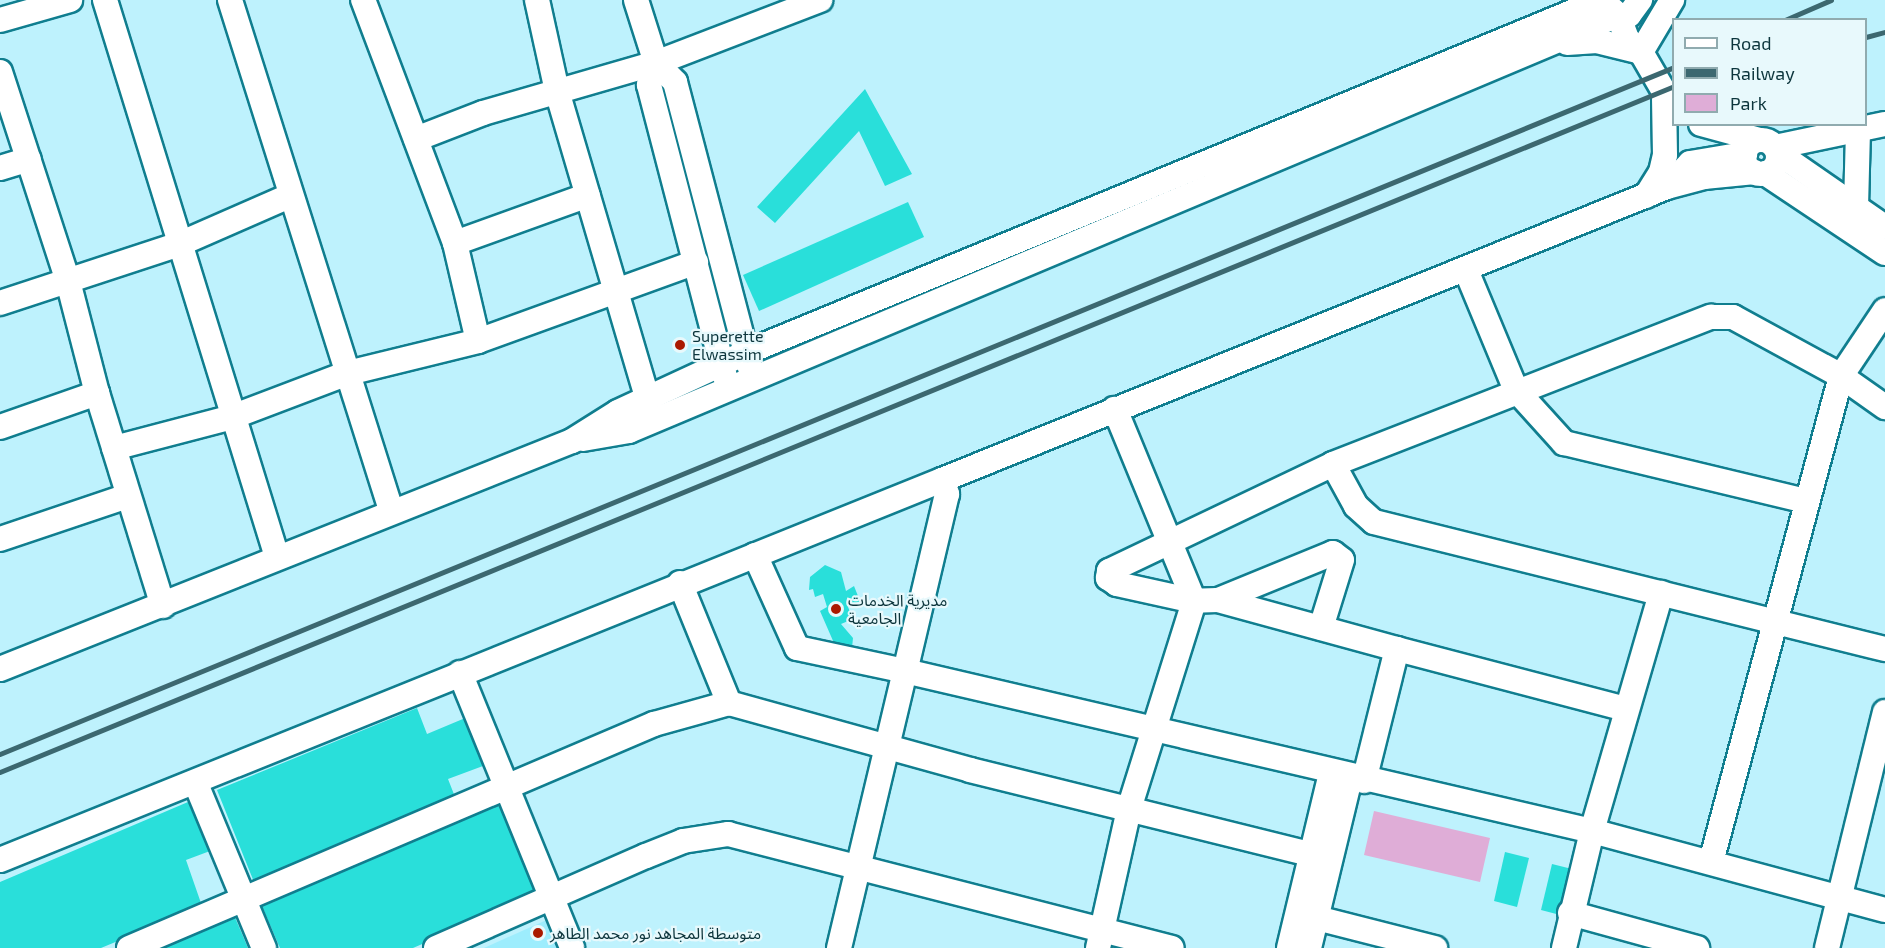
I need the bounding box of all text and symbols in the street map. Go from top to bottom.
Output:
legend [1672,18,1867,126]
text: Road [1730,32,1771,54]
text: Railway [1730,62,1795,84]
text: Park [1730,92,1767,114]
place label: Superette Elwassim [692,326,764,364]
marker: Superette Elwassim [673,338,687,352]
place label: مديرية الخدمات الجامعية [848,590,947,628]
marker: مديرية الخدمات الجامعية [829,602,843,616]
place label: متوسطة المجاهد نور محمد الطاهر [550,923,761,943]
marker: متوسطة المجاهد نور محمد الطاهر [531,926,545,940]

